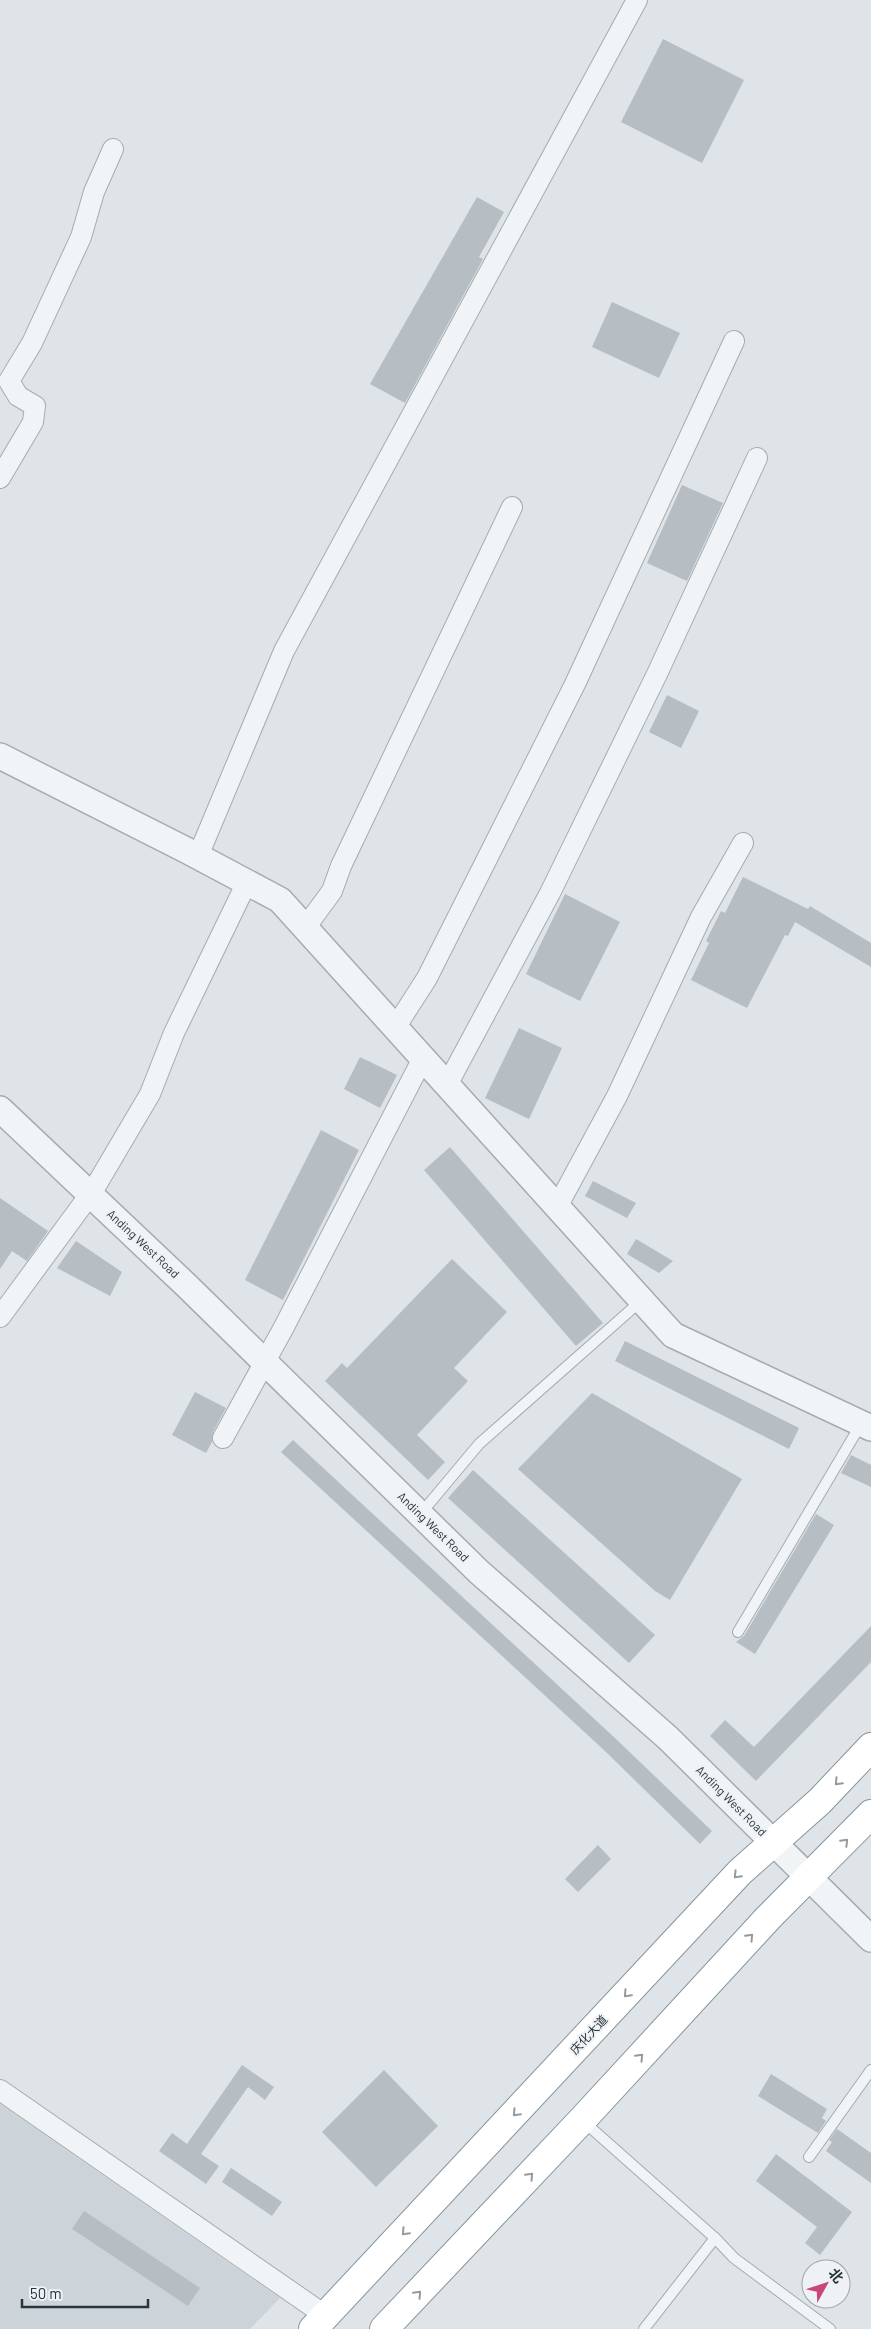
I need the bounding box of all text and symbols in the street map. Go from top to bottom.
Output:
street label: Anding West Road [105,1206,183,1280]
street label: Anding West Road [395,1489,472,1564]
street label: Anding West Road [694,1762,770,1838]
one-way arrow [835,1777,844,1786]
one-way arrow [839,1839,848,1848]
one-way arrow [734,1870,743,1879]
one-way arrow [744,1934,753,1943]
one-way arrow [623,1989,632,1998]
street label: 庆化大道 [567,2012,610,2057]
one-way arrow [634,2053,643,2062]
one-way arrow [513,2108,522,2117]
one-way arrow [524,2172,533,2181]
one-way arrow [402,2226,411,2235]
north arrow [801,2259,851,2309]
text: 北 [825,2264,847,2286]
scale bar [22,2276,149,2308]
text: 50 m [30,2284,62,2302]
one-way arrow [412,2290,421,2299]

